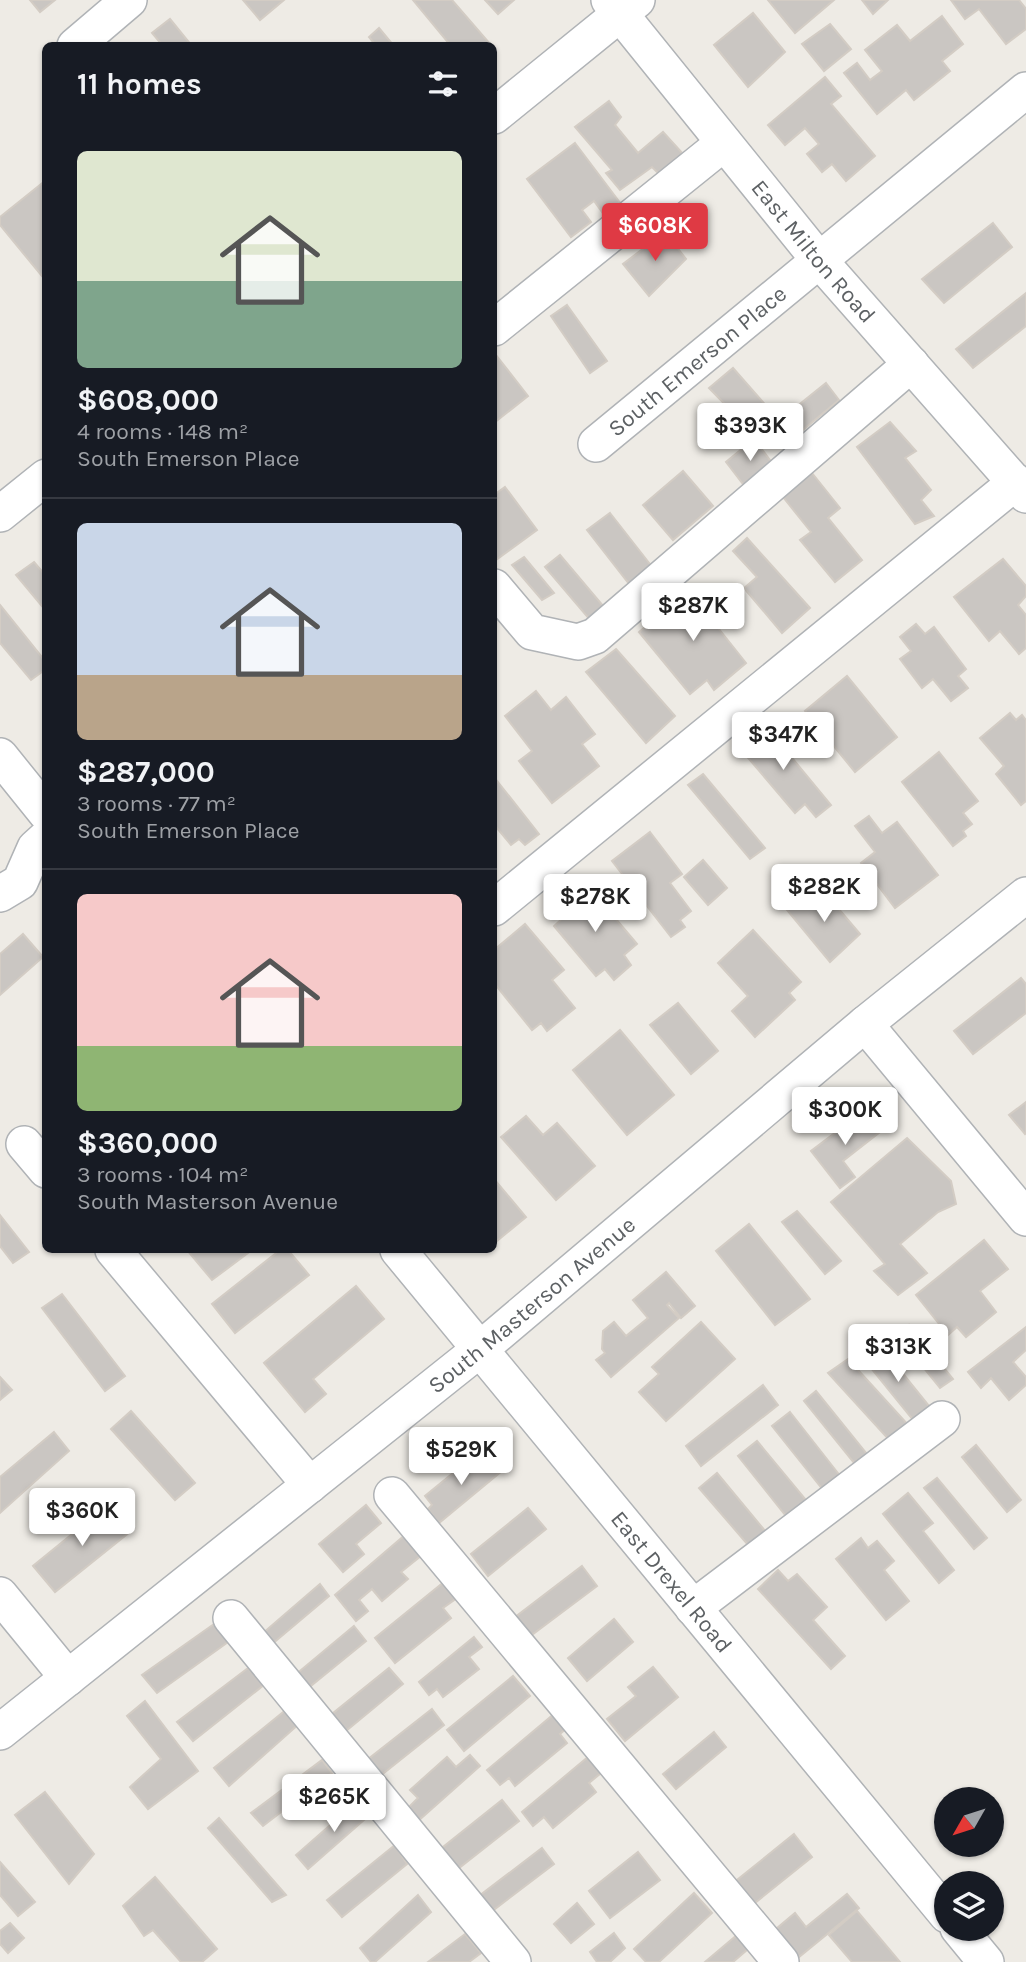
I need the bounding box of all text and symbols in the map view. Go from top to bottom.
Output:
icon: filters [424,65,462,103]
text: 11 homes [77,66,202,102]
street label: East Milton Road [746,174,881,328]
icon: home [207,197,333,323]
pin: $608K [606,204,704,263]
text: $608K [618,212,692,239]
street label: South Emerson Place [603,280,792,442]
text: $608,000 [77,382,219,418]
pin: $393K [701,404,799,463]
text: $393K [713,412,787,439]
text: 4 rooms · 148 m² [77,418,248,445]
text: South Emerson Place [77,445,299,472]
icon: home [207,569,333,695]
pin: $287K [644,584,742,643]
text: $287K [657,592,729,619]
pin: $347K [734,712,832,772]
text: $347K [748,721,818,748]
text: $287,000 [77,754,215,790]
text: 3 rooms · 77 m² [77,790,236,817]
text: South Emerson Place [77,817,299,844]
pin: $282K [775,864,873,924]
text: $282K [787,873,861,900]
pin: $278K [546,874,644,934]
text: $278K [559,883,631,910]
icon: home [207,940,333,1066]
pin: $300K [796,1088,894,1147]
text: $300K [808,1096,882,1123]
text: $360,000 [77,1125,218,1161]
text: 3 rooms · 104 m² [77,1161,248,1188]
text: South Masterson Avenue [77,1188,338,1215]
street label: South Masterson Avenue [423,1211,640,1399]
pin: $313K [849,1324,947,1384]
text: $313K [864,1333,932,1360]
pin: $529K [412,1428,510,1487]
text: $529K [425,1436,497,1463]
pin: $360K [33,1488,131,1548]
text: $360K [45,1497,119,1524]
street label: East Drexel Road [605,1505,738,1658]
pin: $265K [285,1774,383,1834]
text: $265K [298,1783,370,1810]
north arrow [934,1787,1004,1857]
map controls [934,1787,1004,1941]
button: layers [934,1871,1004,1941]

